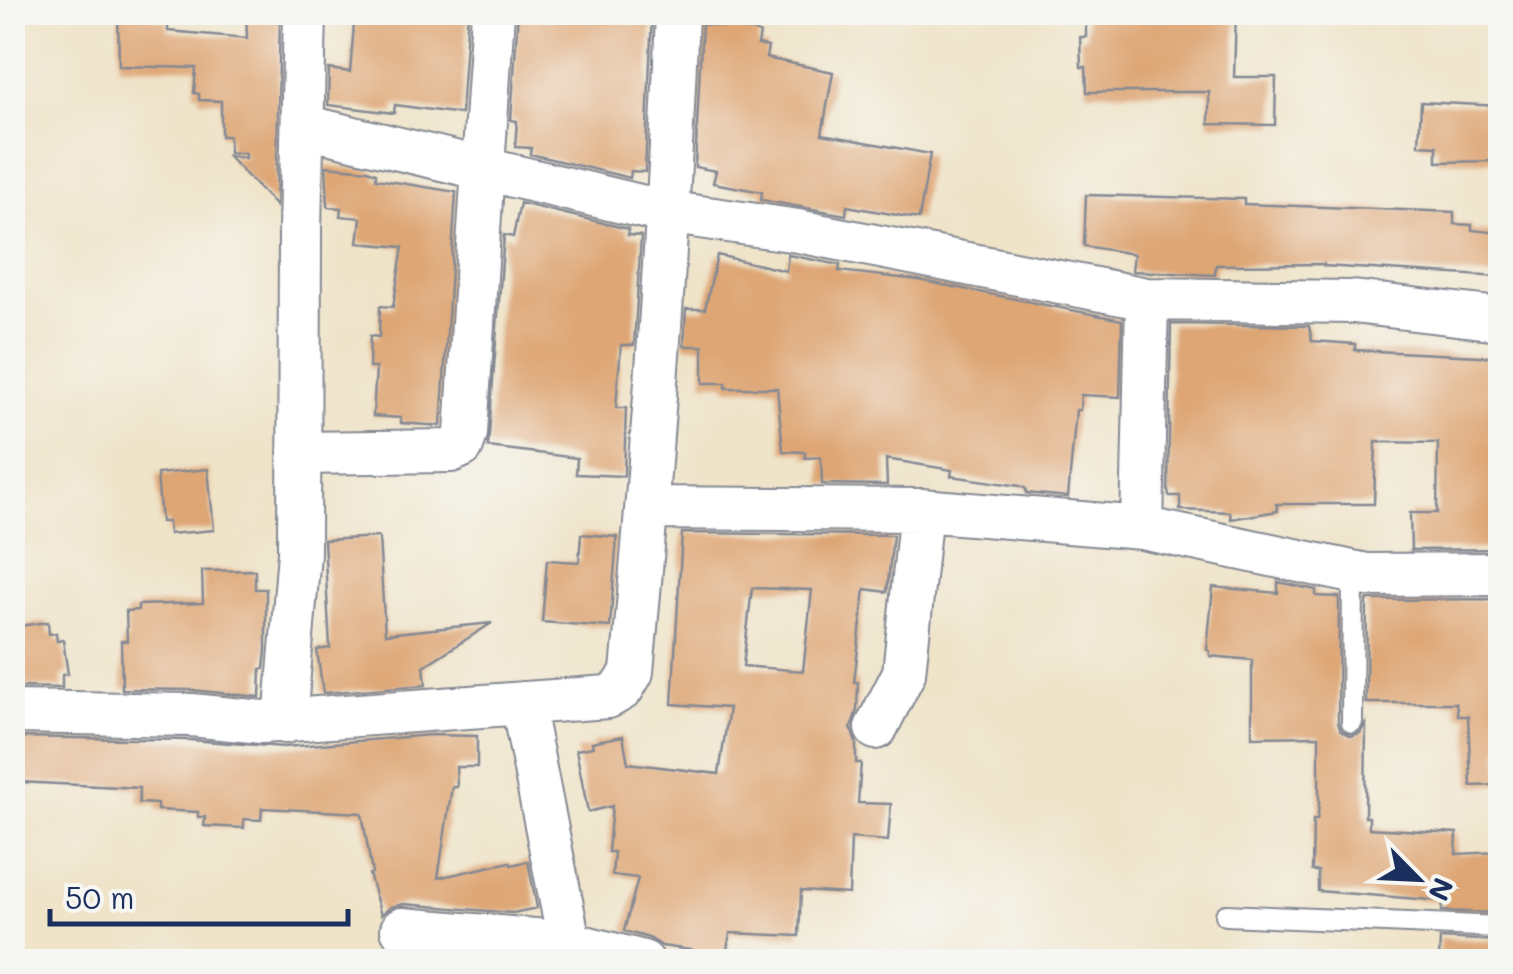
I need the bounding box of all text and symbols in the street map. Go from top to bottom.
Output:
north arrow [1368,829,1468,929]
scale bar [50,864,348,926]
text: N [1421,873,1463,907]
text: 50 m [65,877,135,917]

